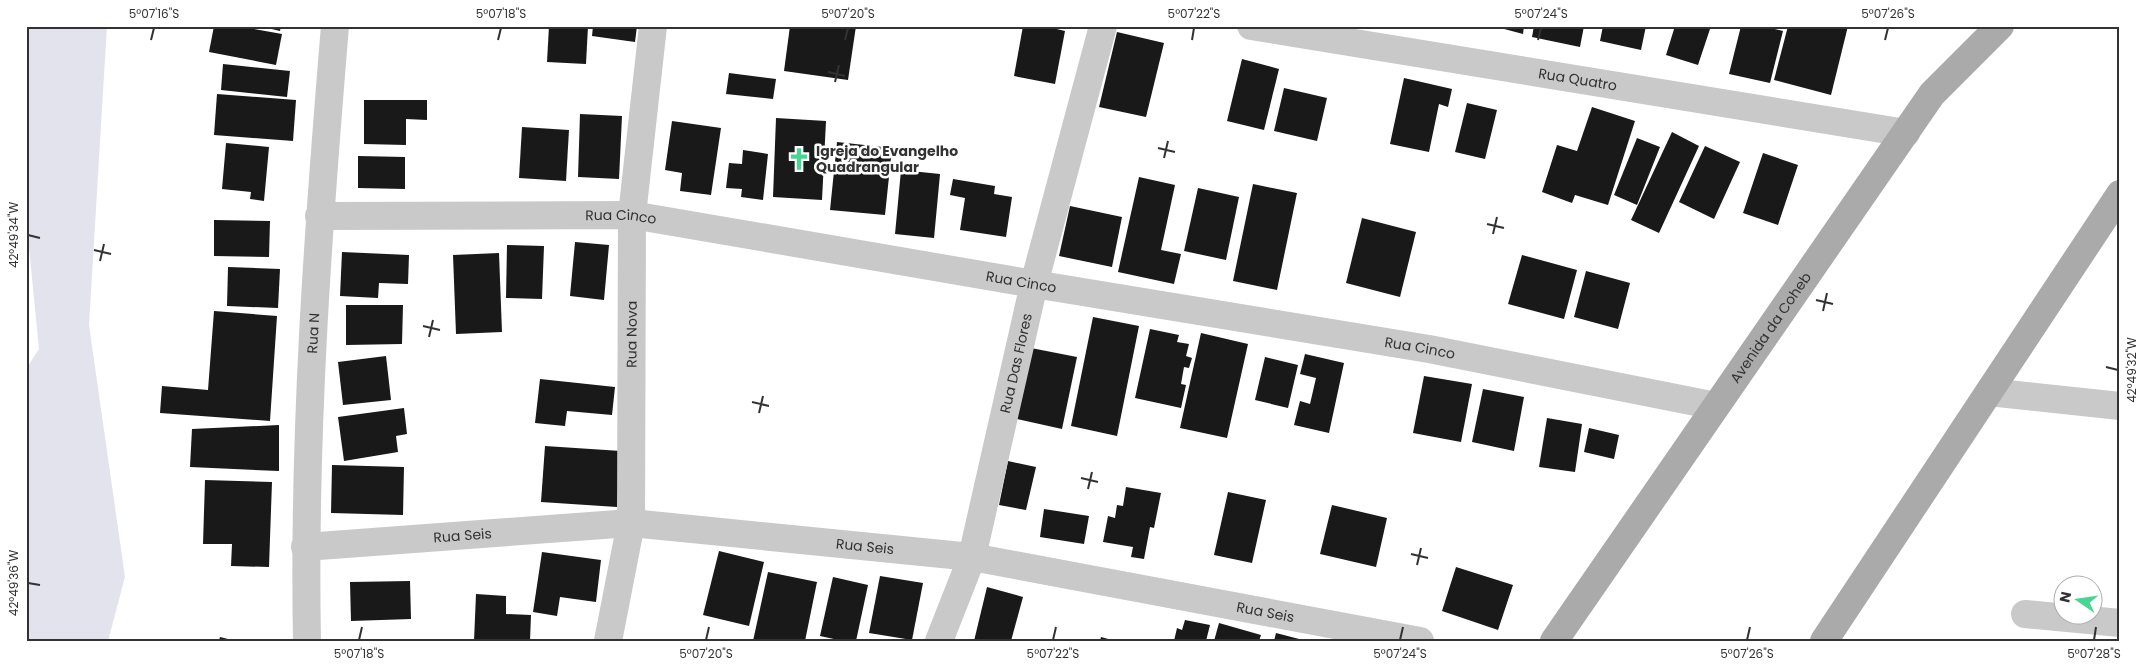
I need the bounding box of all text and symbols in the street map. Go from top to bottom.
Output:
text: 5°07'16"S [129,5,179,22]
text: 5°07'18"S [476,5,526,22]
text: 5°07'20"S [821,5,875,22]
text: 5°07'22"S [1168,5,1220,22]
text: 5°07'24"S [1514,5,1568,22]
text: 5°07'26"S [1861,5,1915,22]
street label: Rua Quatro [1537,63,1619,96]
place label: Igreja do Evangelho Quadrangular [816,141,958,177]
church icon: Igreja do Evangelho Quadrangular [786,146,812,172]
text: 42°49'34"W [5,202,22,268]
street label: Rua Cinco [585,205,658,229]
street label: Rua Cinco [984,266,1058,298]
street label: Avenida da Coheb [1725,268,1816,387]
street label: Rua Nova [622,301,642,368]
street label: Rua Das Flores [995,311,1037,415]
street label: Rua N [302,312,324,354]
street label: Rua Cinco [1383,332,1457,364]
text: 42°49'32"W [2123,337,2140,403]
street label: Rua Seis [433,523,492,548]
street label: Rua Seis [835,533,895,559]
text: 42°49'36"W [5,550,22,616]
north arrow [2054,574,2104,624]
text: N [2054,590,2076,604]
street label: Rua Seis [1235,597,1296,627]
text: 5°07'18"S [334,645,384,662]
text: 5°07'20"S [679,645,733,662]
text: 5°07'22"S [1027,645,1079,662]
text: 5°07'24"S [1373,645,1427,662]
text: 5°07'26"S [1720,645,1774,662]
text: 5°07'28"S [2067,645,2121,662]

